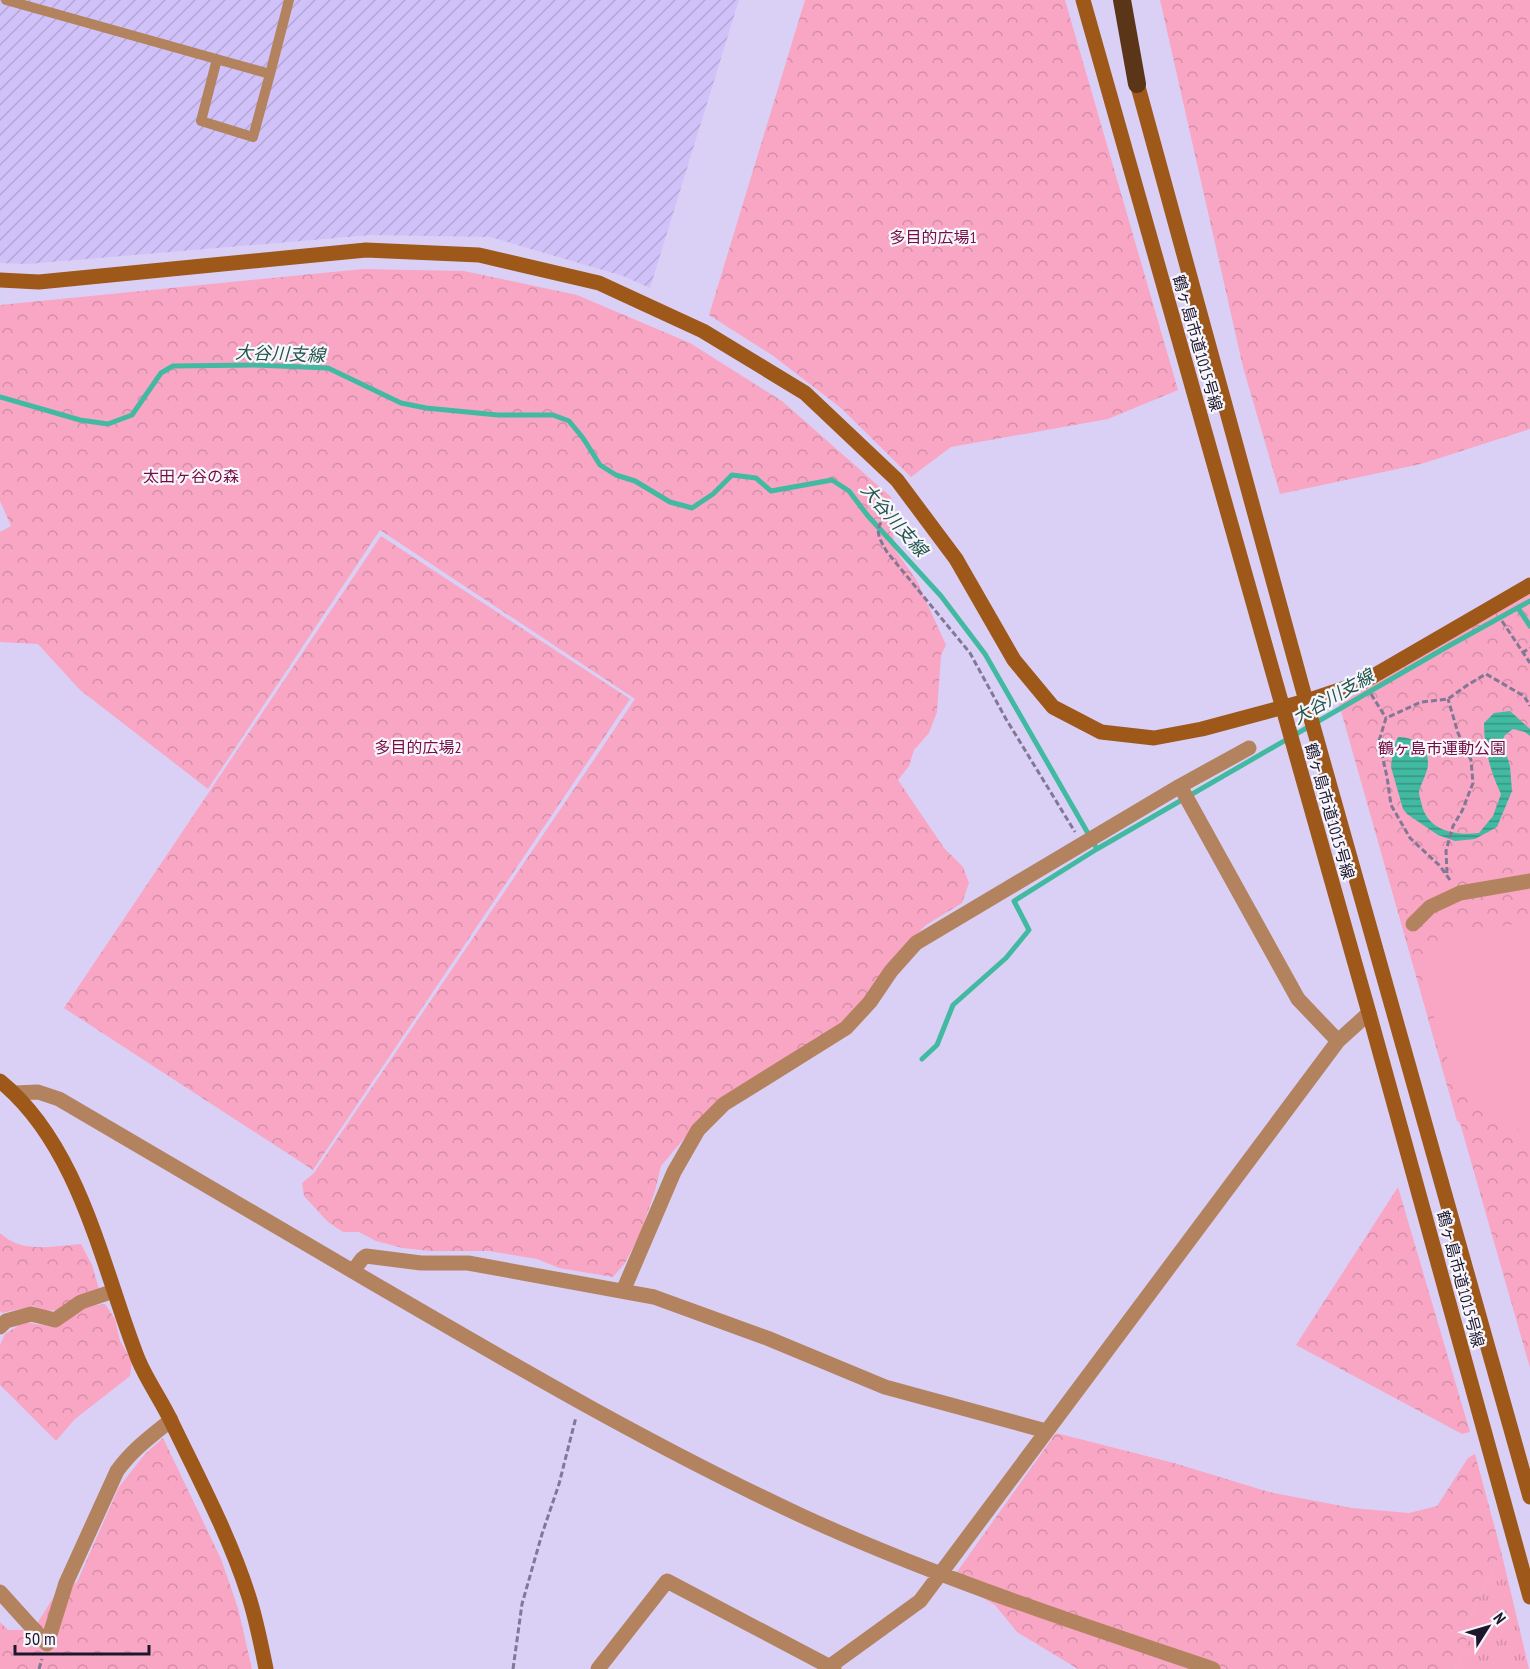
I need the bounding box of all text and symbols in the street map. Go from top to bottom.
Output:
park label: 多目的広場1 [889,227,977,247]
street label: 鶴ヶ島市道1015号線 [1169,273,1227,413]
water label: 大谷川支線 [235,340,327,367]
park label: 太田ヶ谷の森 [143,466,239,486]
water label: 大谷川支線 [856,478,934,563]
water label: 大谷川支線 [1288,663,1379,729]
park label: 多目的広場2 [374,737,462,757]
park label: 鶴ヶ島市運動公園 [1378,738,1506,758]
street label: 鶴ヶ島市道1015号線 [1301,741,1359,881]
street label: 鶴ヶ島市道1015号線 [1433,1208,1489,1350]
north arrow [1458,1597,1518,1657]
text: N [1489,1609,1511,1627]
scale bar [15,1618,148,1656]
text: 50 m [24,1627,56,1650]

